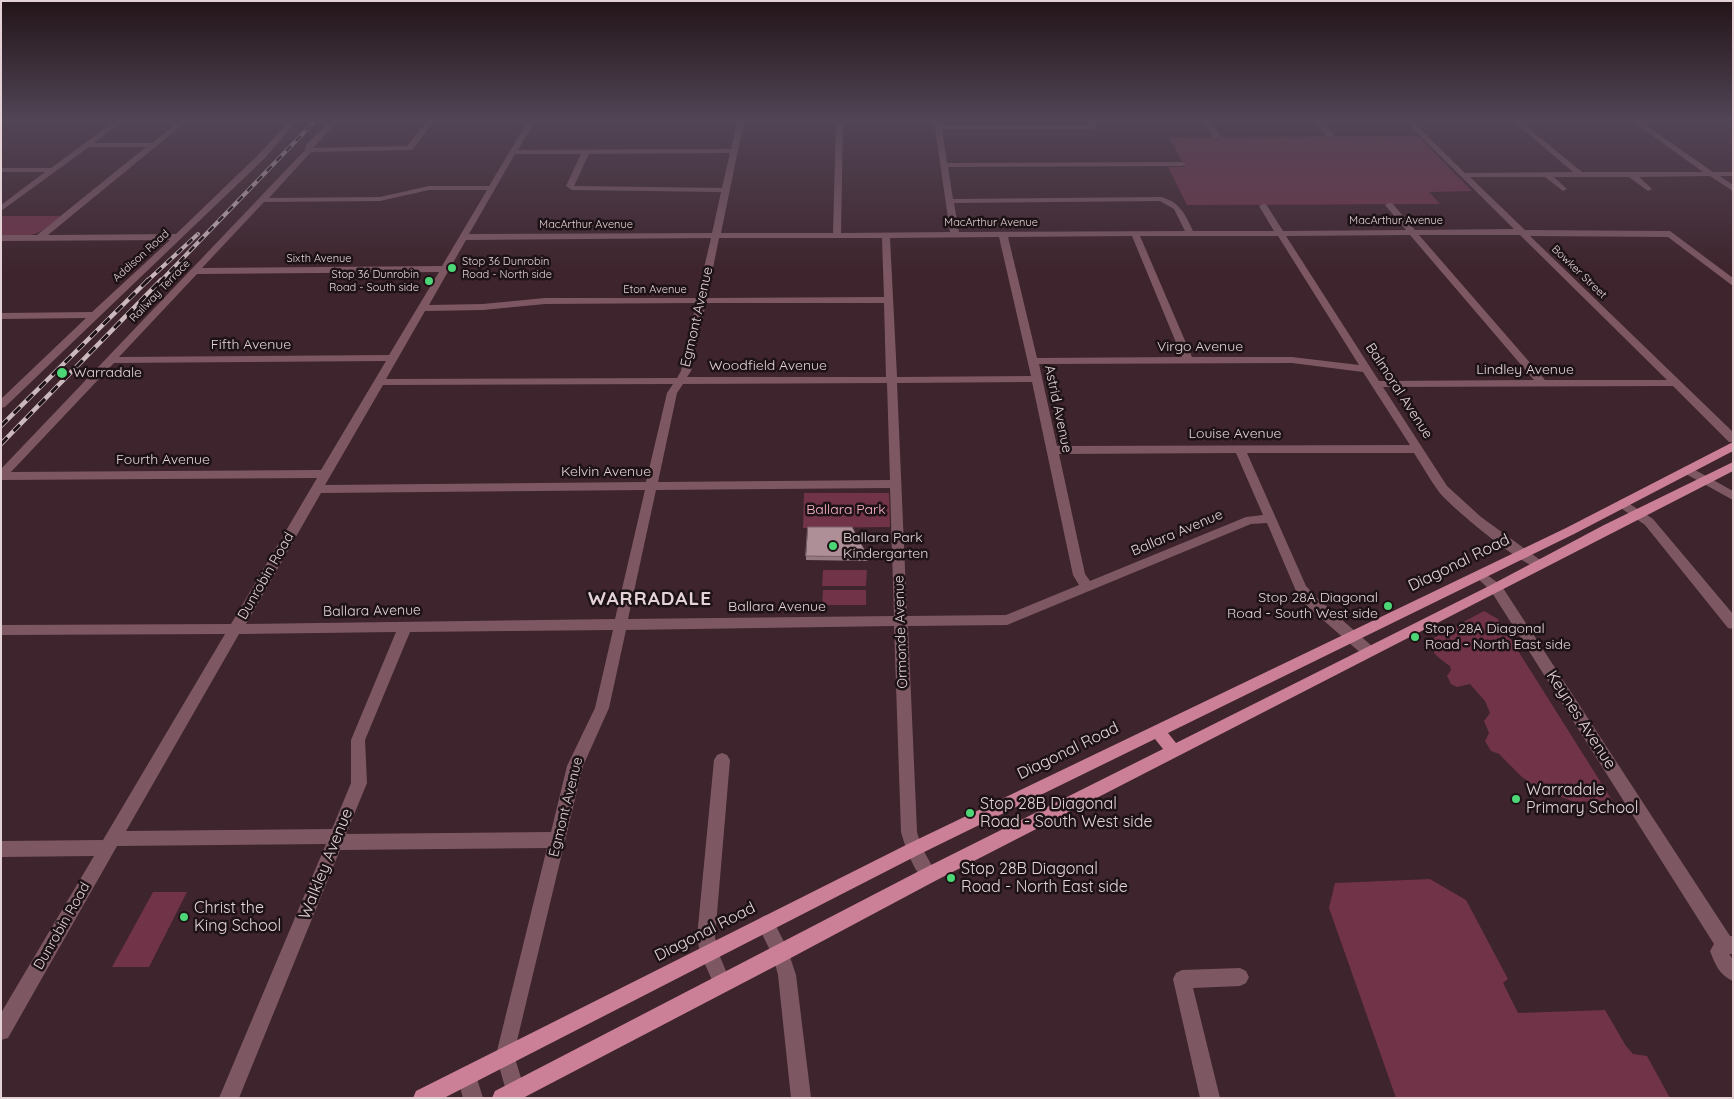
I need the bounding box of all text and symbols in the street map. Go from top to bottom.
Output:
street label: MacArthur Avenue [1349,214,1443,228]
street label: MacArthur Avenue [944,216,1038,230]
street label: MacArthur Avenue [539,218,633,232]
street label: Addison Road [110,227,172,285]
street label: Bowker Street [1549,243,1609,301]
street label: Sixth Avenue [286,252,352,266]
place label: Stop 36 Dunrobin Road - North side [462,255,552,281]
street label: Railway Terrace [127,257,193,325]
marker: Stop 36 Dunrobin Road - North side [446,262,458,274]
street label: Egmont Avenue [677,265,717,369]
place label: Stop 36 Dunrobin Road - South side [329,268,419,294]
marker: Stop 36 Dunrobin Road - South side [423,275,435,287]
street label: Eton Avenue [623,283,687,297]
street label: Fifth Avenue [211,337,291,353]
street label: Virgo Avenue [1157,339,1243,355]
street label: Balmoral Avenue [1362,340,1436,442]
street label: Woodfield Avenue [709,358,827,374]
street label: Lindley Avenue [1476,362,1574,378]
street label: Astrid Avenue [1041,364,1075,454]
place label: Warradale [73,365,142,381]
marker: Warradale [55,366,69,380]
street label: Louise Avenue [1188,426,1282,442]
street label: Fourth Avenue [116,452,210,468]
street label: Kelvin Avenue [561,464,651,480]
park label: Ballara Park [806,502,886,518]
street label: Ballara Avenue [1129,506,1225,560]
street label: Dunrobin Road [234,529,298,623]
place label: Ballara Park Kindergarten [843,530,928,562]
street label: Diagonal Road [1405,530,1513,596]
marker: Ballara Park Kindergarten [827,540,839,552]
street label: Ormonde Avenue [891,575,911,689]
district label: WARRADALE [587,588,713,610]
place label: Stop 28A Diagonal Road - South West side [1227,590,1378,622]
street label: Ballara Avenue [728,599,826,615]
marker: Stop 28A Diagonal Road - South West side [1382,600,1394,612]
street label: Ballara Avenue [323,602,421,620]
place label: Stop 28A Diagonal Road - North East side [1425,621,1571,654]
marker: Stop 28A Diagonal Road - North East side [1409,631,1421,643]
street label: Keynes Avenue [1542,667,1620,773]
street label: Diagonal Road [1014,718,1122,784]
street label: Egmont Avenue [545,755,587,859]
place label: Warradale Primary School [1526,780,1638,818]
marker: Warradale Primary School [1510,793,1522,805]
place label: Stop 28B Diagonal Road - South West side [980,794,1153,832]
street label: Walkley Avenue [295,806,357,922]
marker: Stop 28B Diagonal Road - South West side [964,807,976,819]
place label: Stop 28B Diagonal Road - North East side [961,859,1128,897]
marker: Stop 28B Diagonal Road - North East side [945,872,957,884]
street label: Dunrobin Road [30,879,94,973]
place label: Christ the King School [194,898,281,936]
street label: Diagonal Road [651,898,759,966]
marker: Christ the King School [178,911,190,923]

